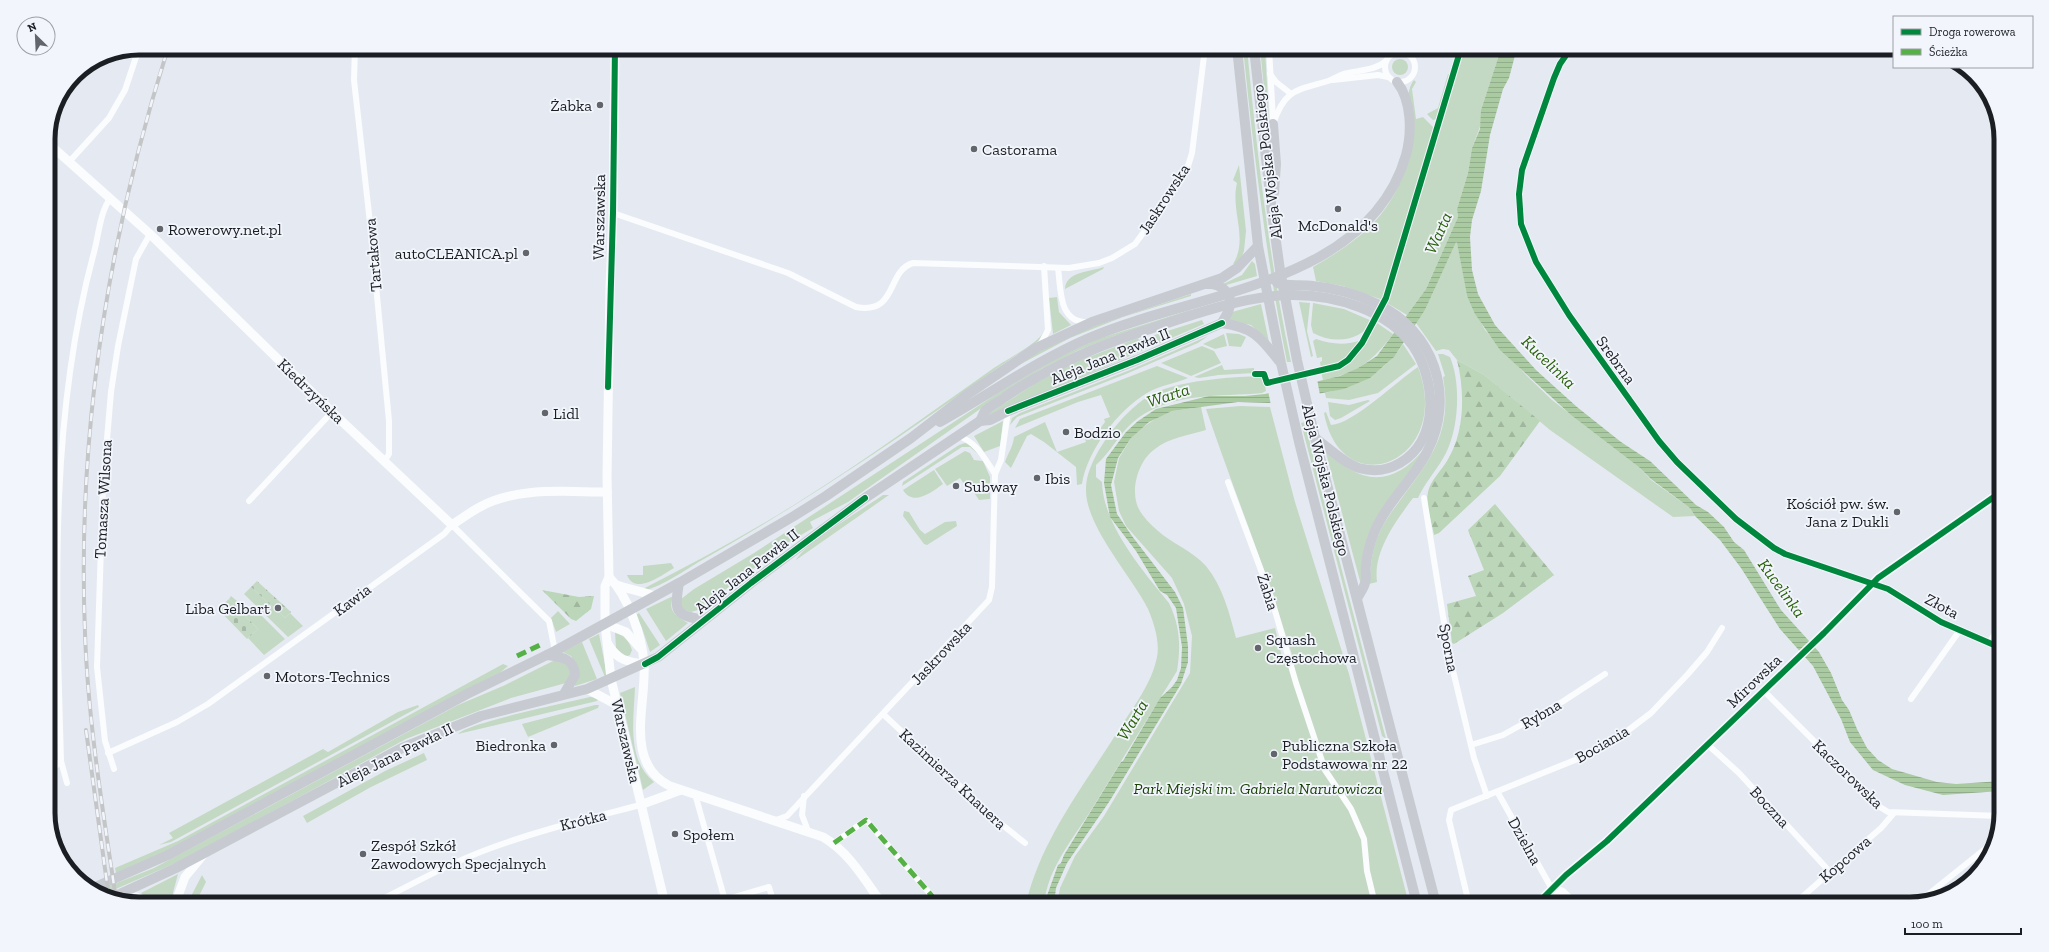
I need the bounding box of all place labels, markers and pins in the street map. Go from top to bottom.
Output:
place label: Żabka [550,96,592,115]
marker: Żabka [595,100,605,110]
place label: Castorama [982,140,1057,159]
marker: Castorama [969,144,979,154]
marker: McDonald's [1333,204,1343,214]
place label: McDonald's [1298,216,1378,235]
place label: Rowerowy.net.pl [168,220,282,239]
marker: Rowerowy.net.pl [155,224,165,234]
place label: autoCLEANICA.pl [395,244,518,263]
marker: autoCLEANICA.pl [521,248,531,258]
place label: Lidl [553,404,579,423]
marker: Lidl [540,408,550,418]
place label: Bodzio [1074,423,1121,442]
marker: Bodzio [1061,427,1071,437]
place label: Ibis [1045,469,1070,488]
marker: Ibis [1032,473,1042,483]
place label: Subway [964,477,1019,496]
marker: Subway [951,481,961,491]
place label: Kościół pw. św. Jana z Dukli [1787,494,1890,531]
marker: Kościół pw. św. Jana z Dukli [1892,507,1902,517]
place label: Liba Gelbart [185,599,270,618]
marker: Liba Gelbart [273,603,283,613]
place label: Squash Częstochowa [1266,630,1357,667]
marker: Squash Częstochowa [1253,643,1263,653]
place label: Motors-Technics [275,667,390,686]
marker: Motors-Technics [262,671,272,681]
place label: Biedronka [475,736,546,755]
place label: Publiczna Szkoła Podstawowa nr 22 [1282,736,1408,773]
marker: Biedronka [549,740,559,750]
marker: Publiczna Szkoła Podstawowa nr 22 [1269,749,1279,759]
place label: Społem [683,825,734,844]
marker: Społem [670,829,680,839]
place label: Zespół Szkół Zawodowych Specjalnych [371,836,546,873]
marker: Zespół Szkół Zawodowych Specjalnych [358,849,368,859]

